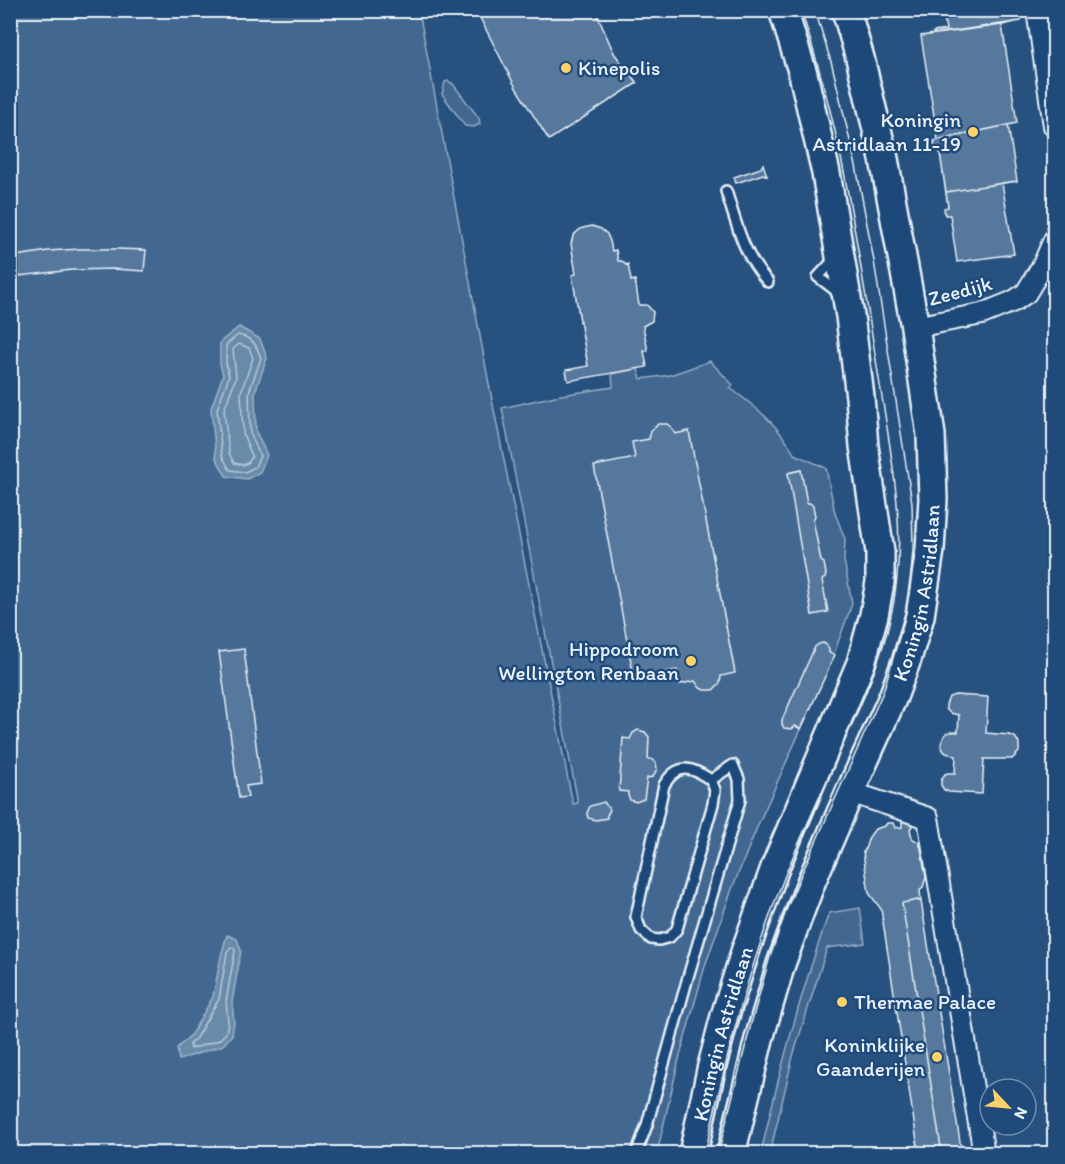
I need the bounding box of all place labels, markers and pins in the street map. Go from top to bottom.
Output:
place label: Kinepolis [578,55,660,80]
marker: Kinepolis [559,61,573,75]
place label: Koningin Astridlaan 11-19 [813,107,961,156]
marker: Koningin Astridlaan 11-19 [966,125,980,139]
place label: Hippodroom Wellington Renbaan [498,636,679,685]
marker: Hippodroom Wellington Renbaan [684,654,698,668]
place label: Thermae Palace [854,989,996,1014]
marker: Thermae Palace [835,995,849,1009]
place label: Koninklijke Gaanderijen [816,1032,925,1081]
marker: Koninklijke Gaanderijen [930,1050,944,1064]

